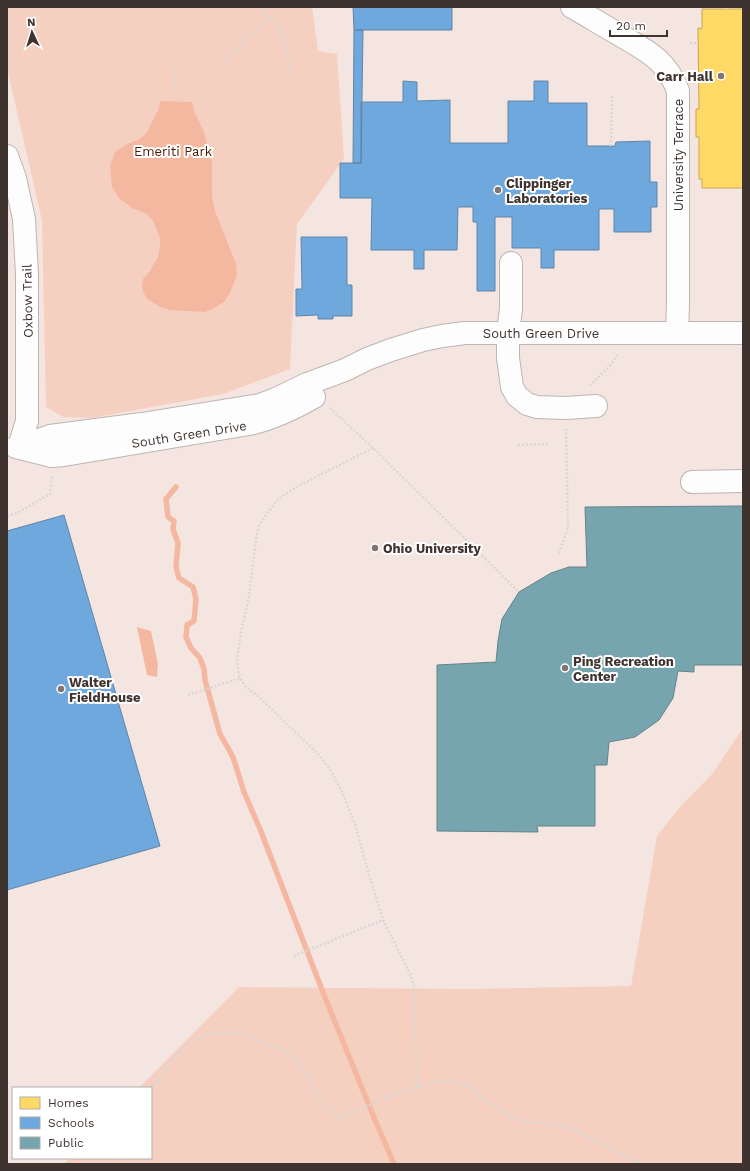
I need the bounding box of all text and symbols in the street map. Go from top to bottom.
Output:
north arrow [12,12,52,52]
scale bar [610,12,667,38]
text: N [27,16,36,29]
text: 20 m [616,19,646,33]
place label: Carr Hall [656,69,714,84]
marker: Carr Hall [716,71,726,81]
street label: University Terrace [671,99,686,211]
park label: Emeriti Park [134,144,213,159]
place label: Clippinger Laboratories [506,176,587,206]
marker: Clippinger Laboratories [493,185,503,195]
street label: Oxbow Trail [19,264,36,338]
street label: South Green Drive [483,326,599,341]
street label: South Green Drive [130,418,248,451]
place label: Ohio University [383,541,482,556]
marker: Ohio University [370,543,380,553]
place label: Ping Recreation Center [573,654,674,684]
marker: Ping Recreation Center [560,663,570,673]
place label: Walter FieldHouse [69,675,141,705]
marker: Walter FieldHouse [56,684,66,694]
legend [12,1087,152,1159]
text: Homes [48,1096,89,1110]
text: Schools [48,1116,94,1130]
text: Public [48,1136,84,1150]

